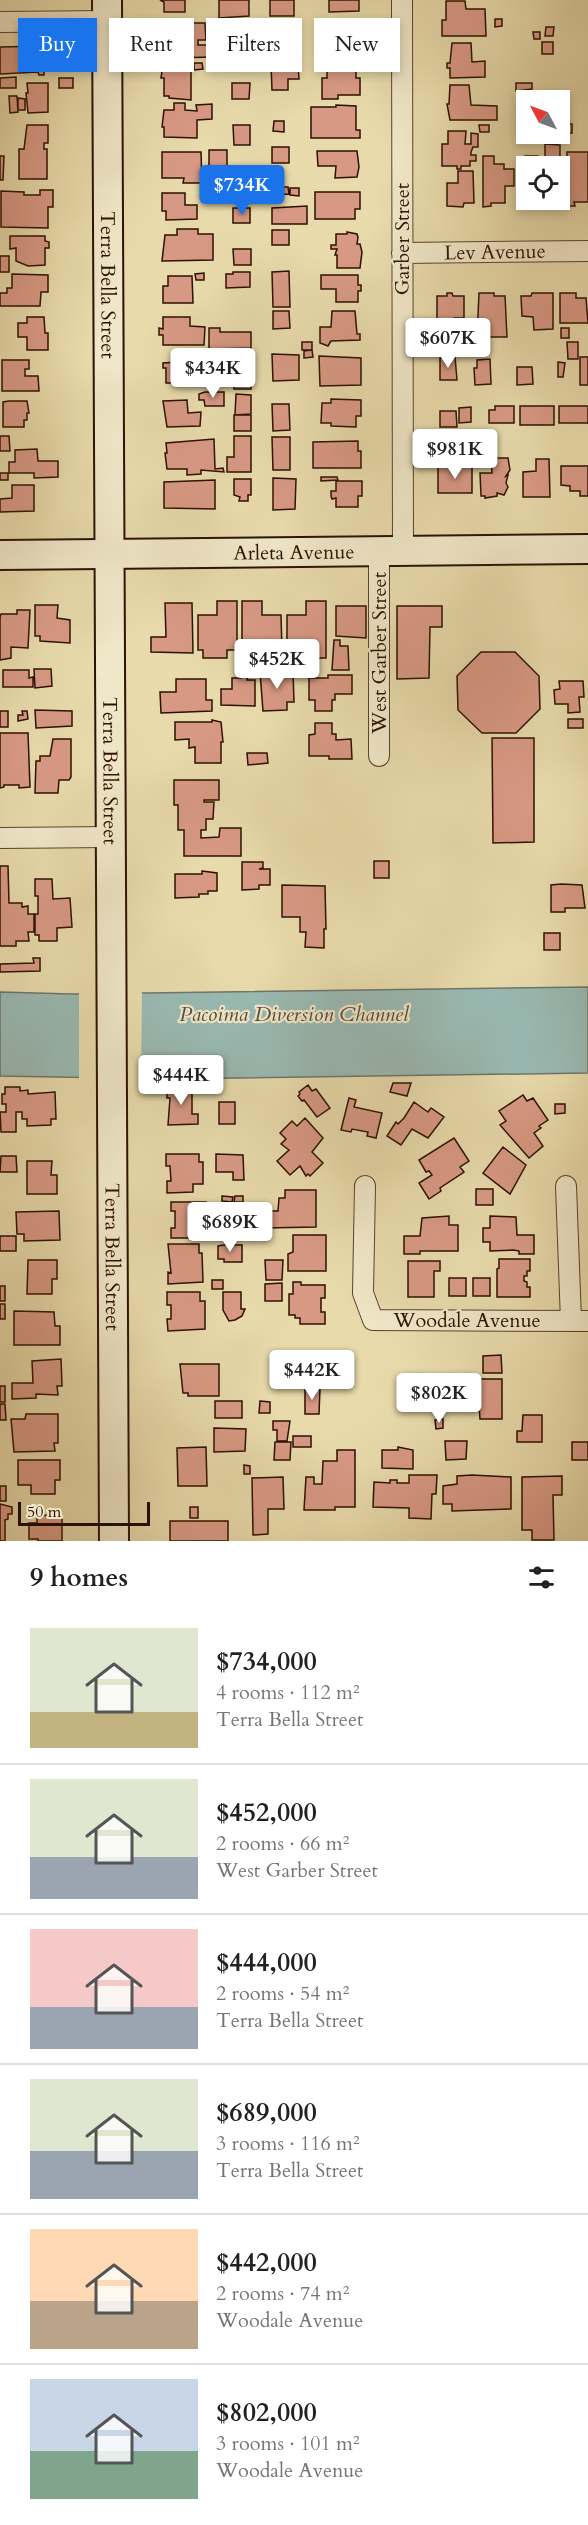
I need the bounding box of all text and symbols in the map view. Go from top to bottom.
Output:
chip: Buy [18,18,97,72]
chip: Rent [109,18,194,72]
chip: Filters [206,18,302,72]
chip: New [314,18,400,72]
north arrow [516,90,570,144]
map controls [516,90,570,210]
button: locate [516,156,570,210]
pin: $734K [200,165,284,216]
text: $734K [213,171,271,198]
street label: Garber Street [389,182,416,295]
street label: Terra Bella Street [94,211,122,359]
street label: Lev Avenue [444,238,546,266]
pin: $607K [406,318,490,369]
text: $607K [419,324,477,351]
pin: $434K [171,348,255,399]
text: $434K [184,354,242,381]
pin: $981K [413,429,497,480]
text: $981K [426,435,484,462]
street label: Arleta Avenue [233,538,355,566]
street label: West Garber Street [366,571,393,735]
pin: $452K [235,639,319,690]
text: $452K [248,645,306,672]
street label: Terra Bella Street [97,697,124,845]
water label: Pacoima Diversion Channel [179,1000,410,1029]
pin: $444K [139,1055,223,1106]
text: $444K [152,1061,210,1088]
street label: Terra Bella Street [99,1183,127,1331]
pin: $689K [188,1202,272,1253]
text: $689K [201,1208,259,1235]
street label: Woodale Avenue [392,1307,541,1334]
pin: $442K [270,1350,354,1401]
text: $442K [283,1356,341,1383]
pin: $802K [397,1373,481,1424]
text: $802K [410,1379,468,1406]
scale bar [18,1499,150,1526]
text: 50 m [27,1501,61,1523]
text: 9 homes [30,1560,128,1595]
icon: filters [525,1561,558,1594]
text: $734,000 [216,1644,317,1679]
icon: home [78,1652,150,1724]
text: 4 rooms · 112 m² [216,1679,360,1706]
text: Terra Bella Street [216,1706,363,1733]
text: $452,000 [216,1795,317,1830]
icon: home [78,1803,150,1875]
text: 2 rooms · 66 m² [216,1830,349,1857]
text: West Garber Street [216,1857,378,1884]
text: $444,000 [216,1945,317,1980]
icon: home [78,1953,150,2025]
text: 2 rooms · 54 m² [216,1980,349,2007]
text: Terra Bella Street [216,2007,363,2034]
text: $689,000 [216,2095,317,2130]
icon: home [78,2103,150,2175]
text: 3 rooms · 116 m² [216,2130,360,2157]
text: Terra Bella Street [216,2157,363,2184]
text: $442,000 [216,2245,317,2280]
icon: home [78,2253,150,2325]
text: 2 rooms · 74 m² [216,2280,349,2307]
text: Woodale Avenue [216,2307,363,2334]
text: $802,000 [216,2395,317,2430]
icon: home [78,2403,150,2475]
text: 3 rooms · 101 m² [216,2430,360,2457]
text: Woodale Avenue [216,2457,363,2484]

